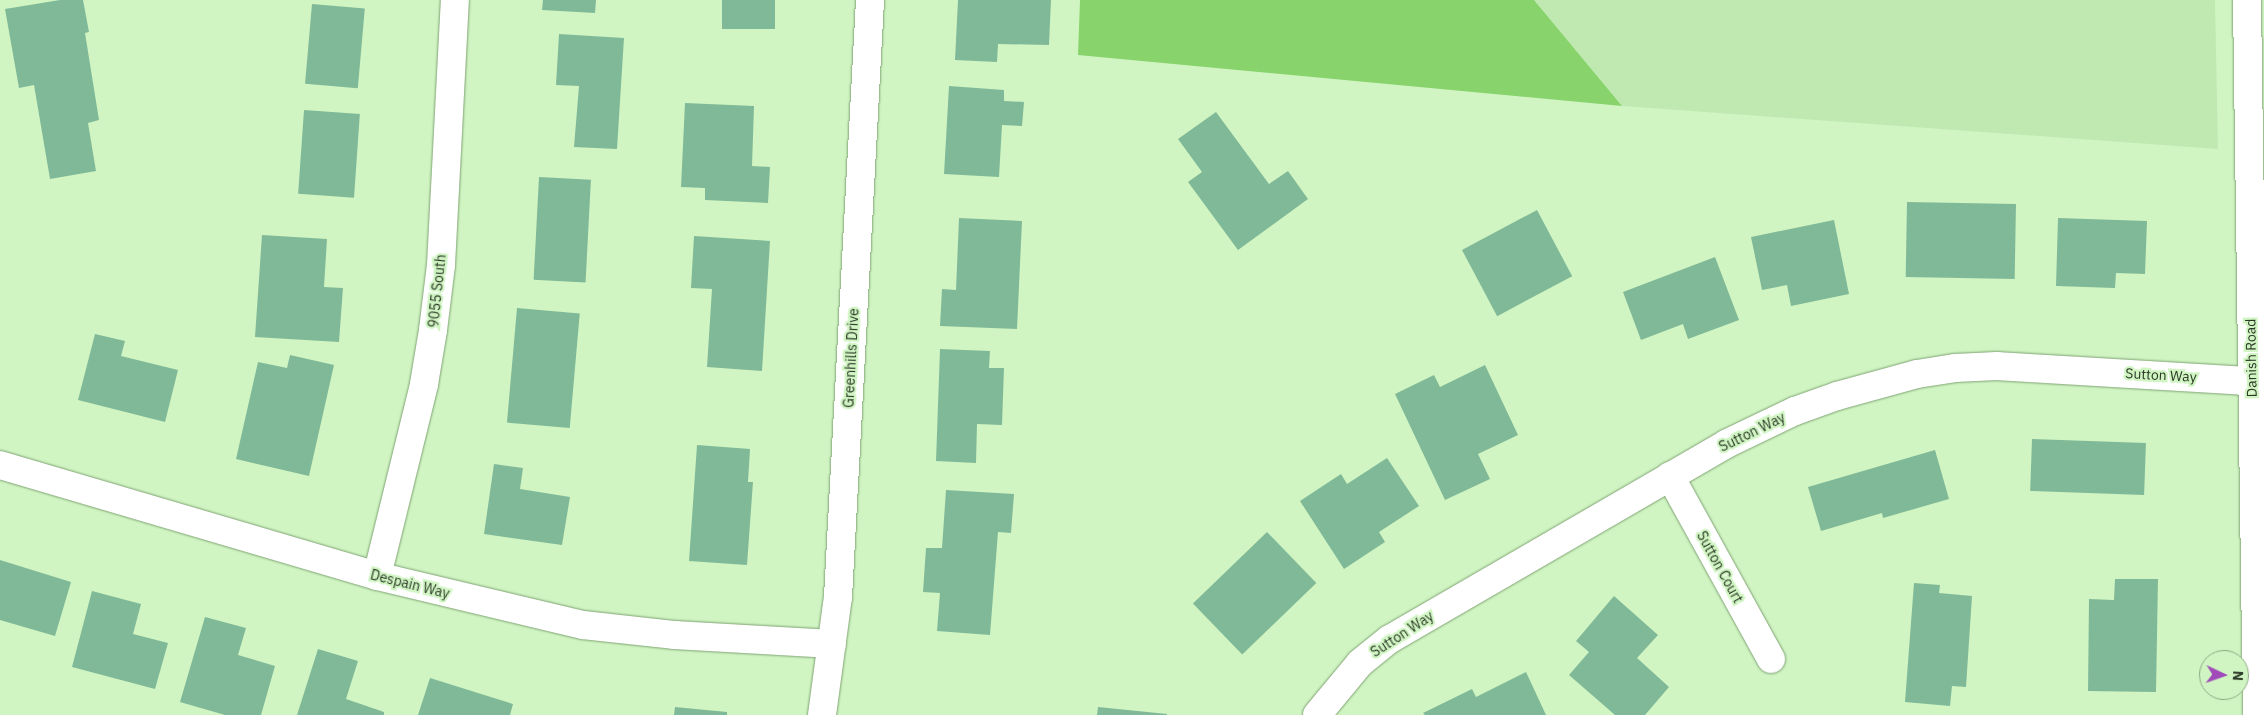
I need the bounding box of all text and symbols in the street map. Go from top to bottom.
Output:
street label: 9055 South [425,253,449,329]
street label: Greenhills Drive [840,308,862,408]
street label: Danish Road [2242,319,2260,397]
street label: Sutton Way [2125,365,2197,385]
street label: Sutton Way [1716,409,1788,455]
street label: Sutton Court [1693,528,1747,606]
street label: Despain Way [369,566,451,602]
street label: Sutton Way [1367,607,1437,661]
north arrow [2199,650,2249,700]
text: N [2229,670,2247,681]

